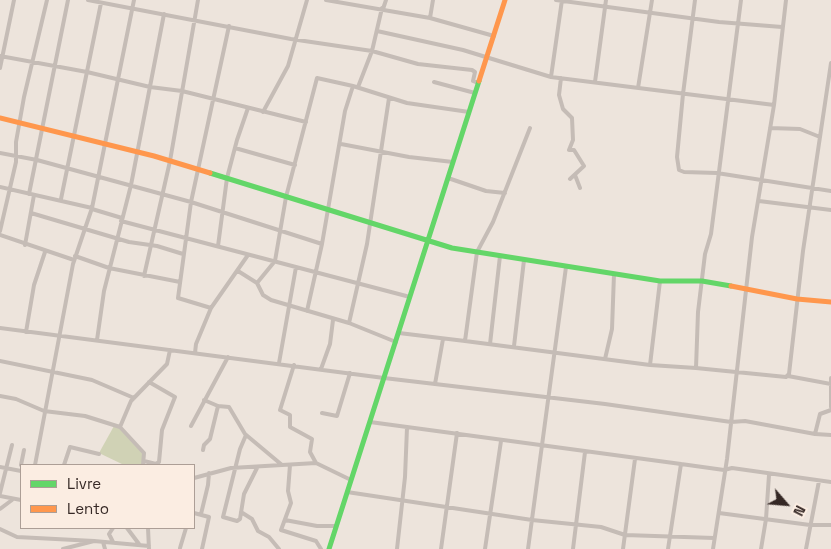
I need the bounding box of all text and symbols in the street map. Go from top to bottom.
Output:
legend [20,464,195,529]
text: Livre [67,474,101,493]
north arrow [761,479,811,529]
text: Lento [67,499,109,518]
text: N [789,503,810,519]

